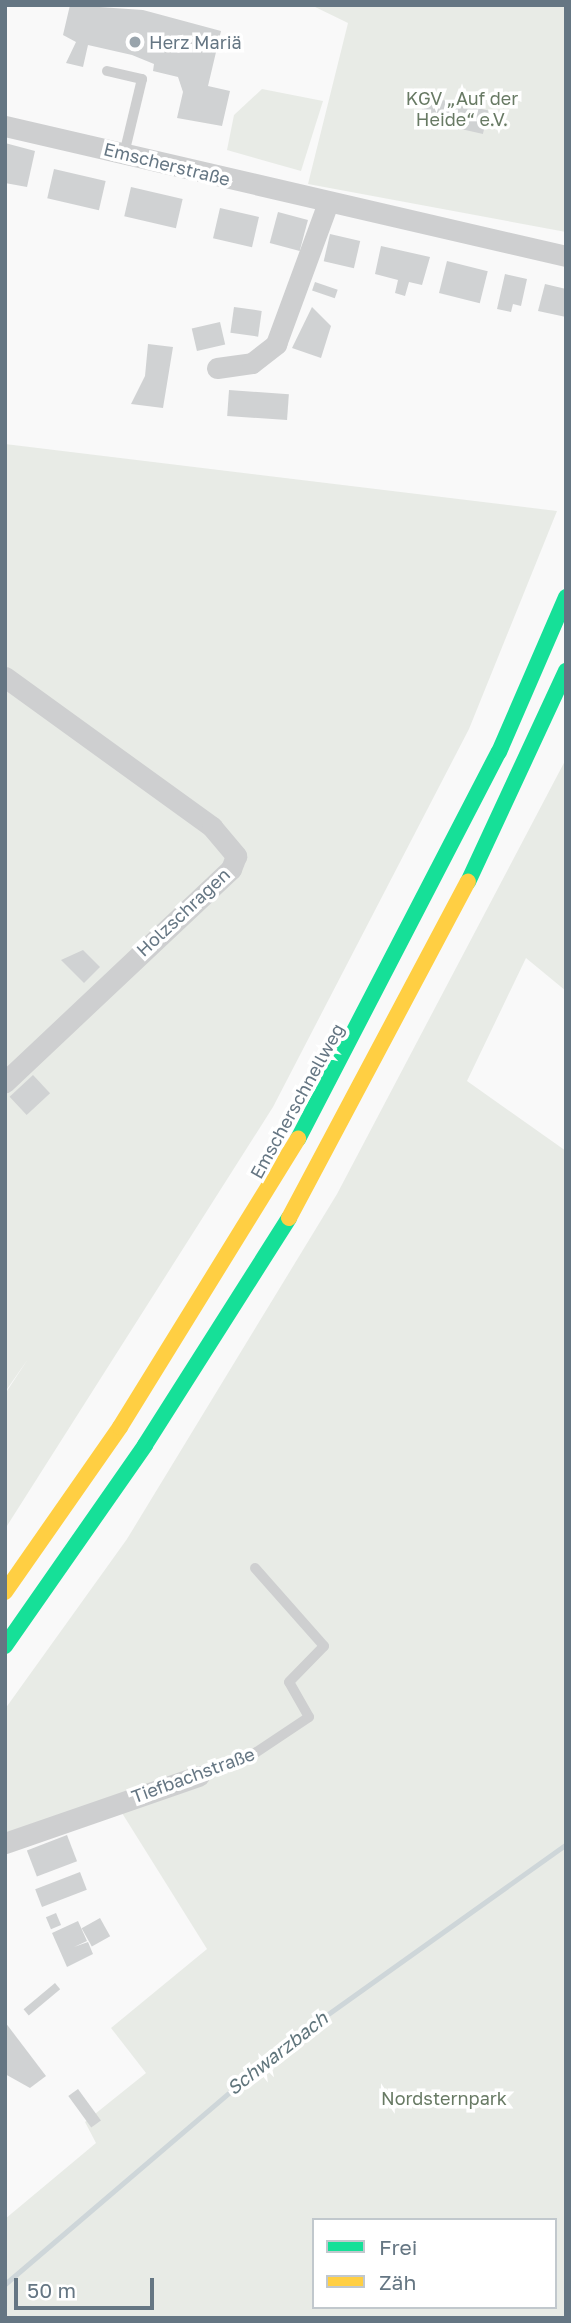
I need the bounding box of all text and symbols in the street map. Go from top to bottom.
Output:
place label: Herz Mariä [149,31,242,53]
marker: Herz Mariä [127,34,143,50]
park label: KGV „Auf der Heide“ e.V. [406,88,518,130]
street label: Emscherstraße [102,138,232,190]
street label: Holzschragen [132,863,234,961]
street label: Emscherschnellweg [245,1020,349,1182]
street label: Tiefbachstraße [128,1743,258,1807]
water label: Schwarzbach [222,2007,332,2099]
park label: Nordsternpark [381,2087,507,2109]
legend [312,2218,557,2309]
text: Frei [379,2234,417,2260]
scale bar [18,2264,158,2308]
text: Zäh [379,2269,416,2295]
text: 50 m [27,2277,76,2303]

